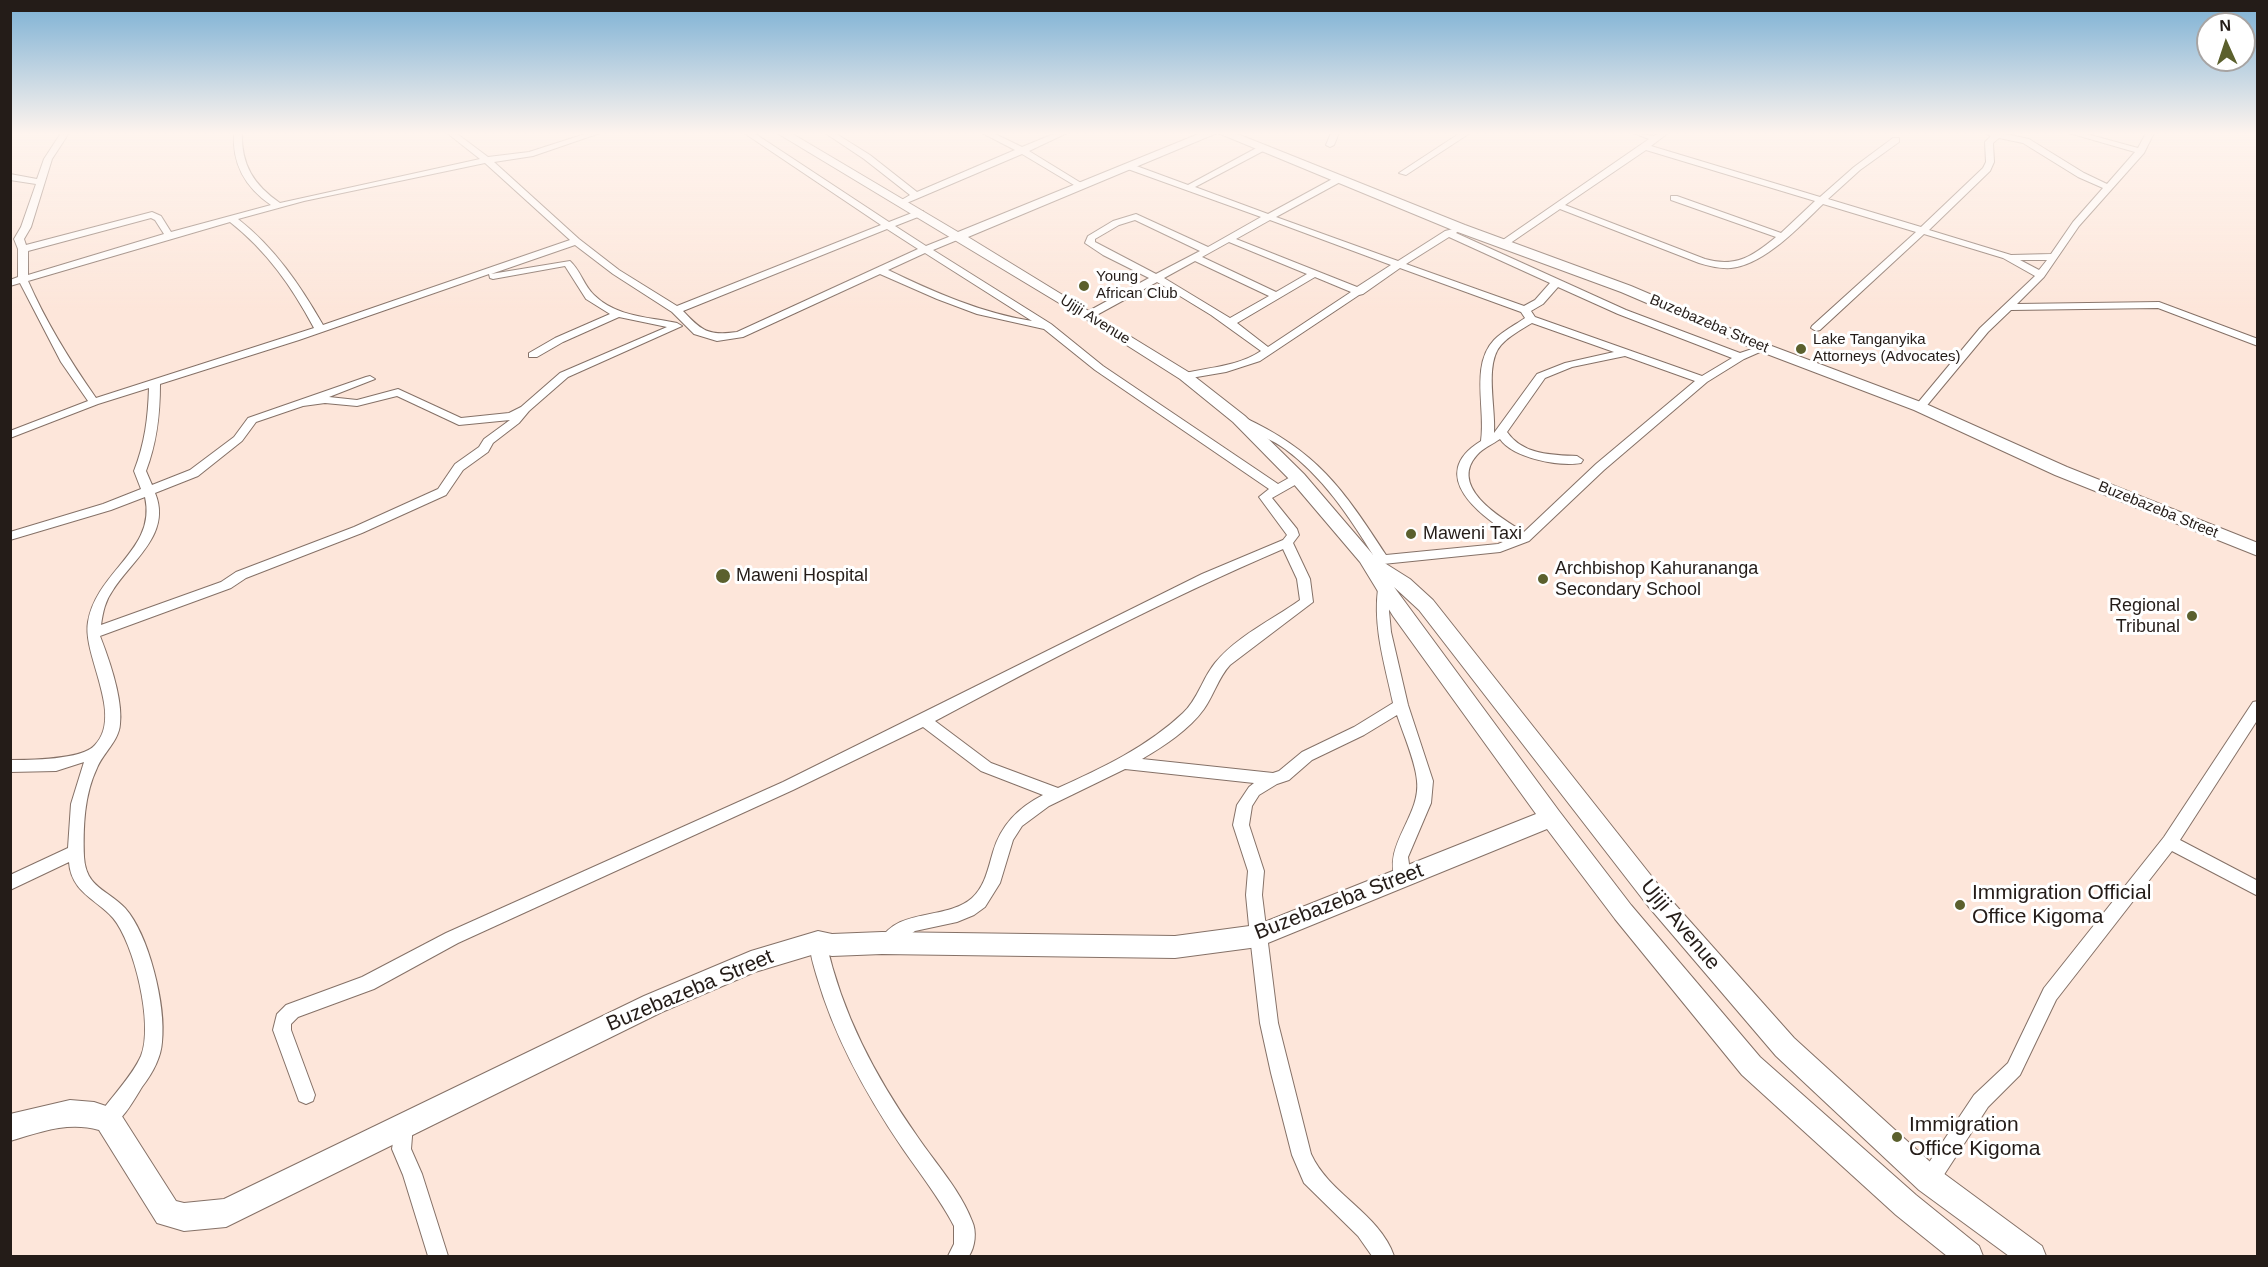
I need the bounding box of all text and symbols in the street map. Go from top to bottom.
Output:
north arrow [2196,12,2256,72]
text: N [2219,17,2231,34]
place label: Young African Club [1096,268,1178,303]
marker: Young African Club [1077,279,1091,293]
street label: Ujiji Avenue [1057,291,1133,349]
street label: Buzebazeba Street [1647,291,1771,357]
place label: Lake Tanganyika Attorneys (Advocates) [1813,331,1961,366]
marker: Lake Tanganyika Attorneys (Advocates) [1794,342,1808,356]
street label: Buzebazeba Street [2095,478,2221,542]
place label: Maweni Taxi [1423,523,1522,545]
marker: Maweni Taxi [1404,527,1418,541]
place label: Archbishop Kahurananga Secondary School [1555,558,1758,600]
place label: Maweni Hospital [736,565,868,587]
marker: Maweni Hospital [714,567,732,585]
marker: Archbishop Kahurananga Secondary School [1536,572,1550,586]
place label: Regional Tribunal [2109,595,2180,638]
marker: Regional Tribunal [2185,609,2199,623]
street label: Buzebazeba Street [1251,858,1427,946]
street label: Ujiji Avenue [1635,875,1725,975]
place label: Immigration Official Office Kigoma [1972,880,2151,930]
marker: Immigration Official Office Kigoma [1953,898,1967,912]
street label: Buzebazeba Street [603,945,777,1037]
place label: Immigration Office Kigoma [1909,1112,2041,1162]
marker: Immigration Office Kigoma [1890,1130,1904,1144]

